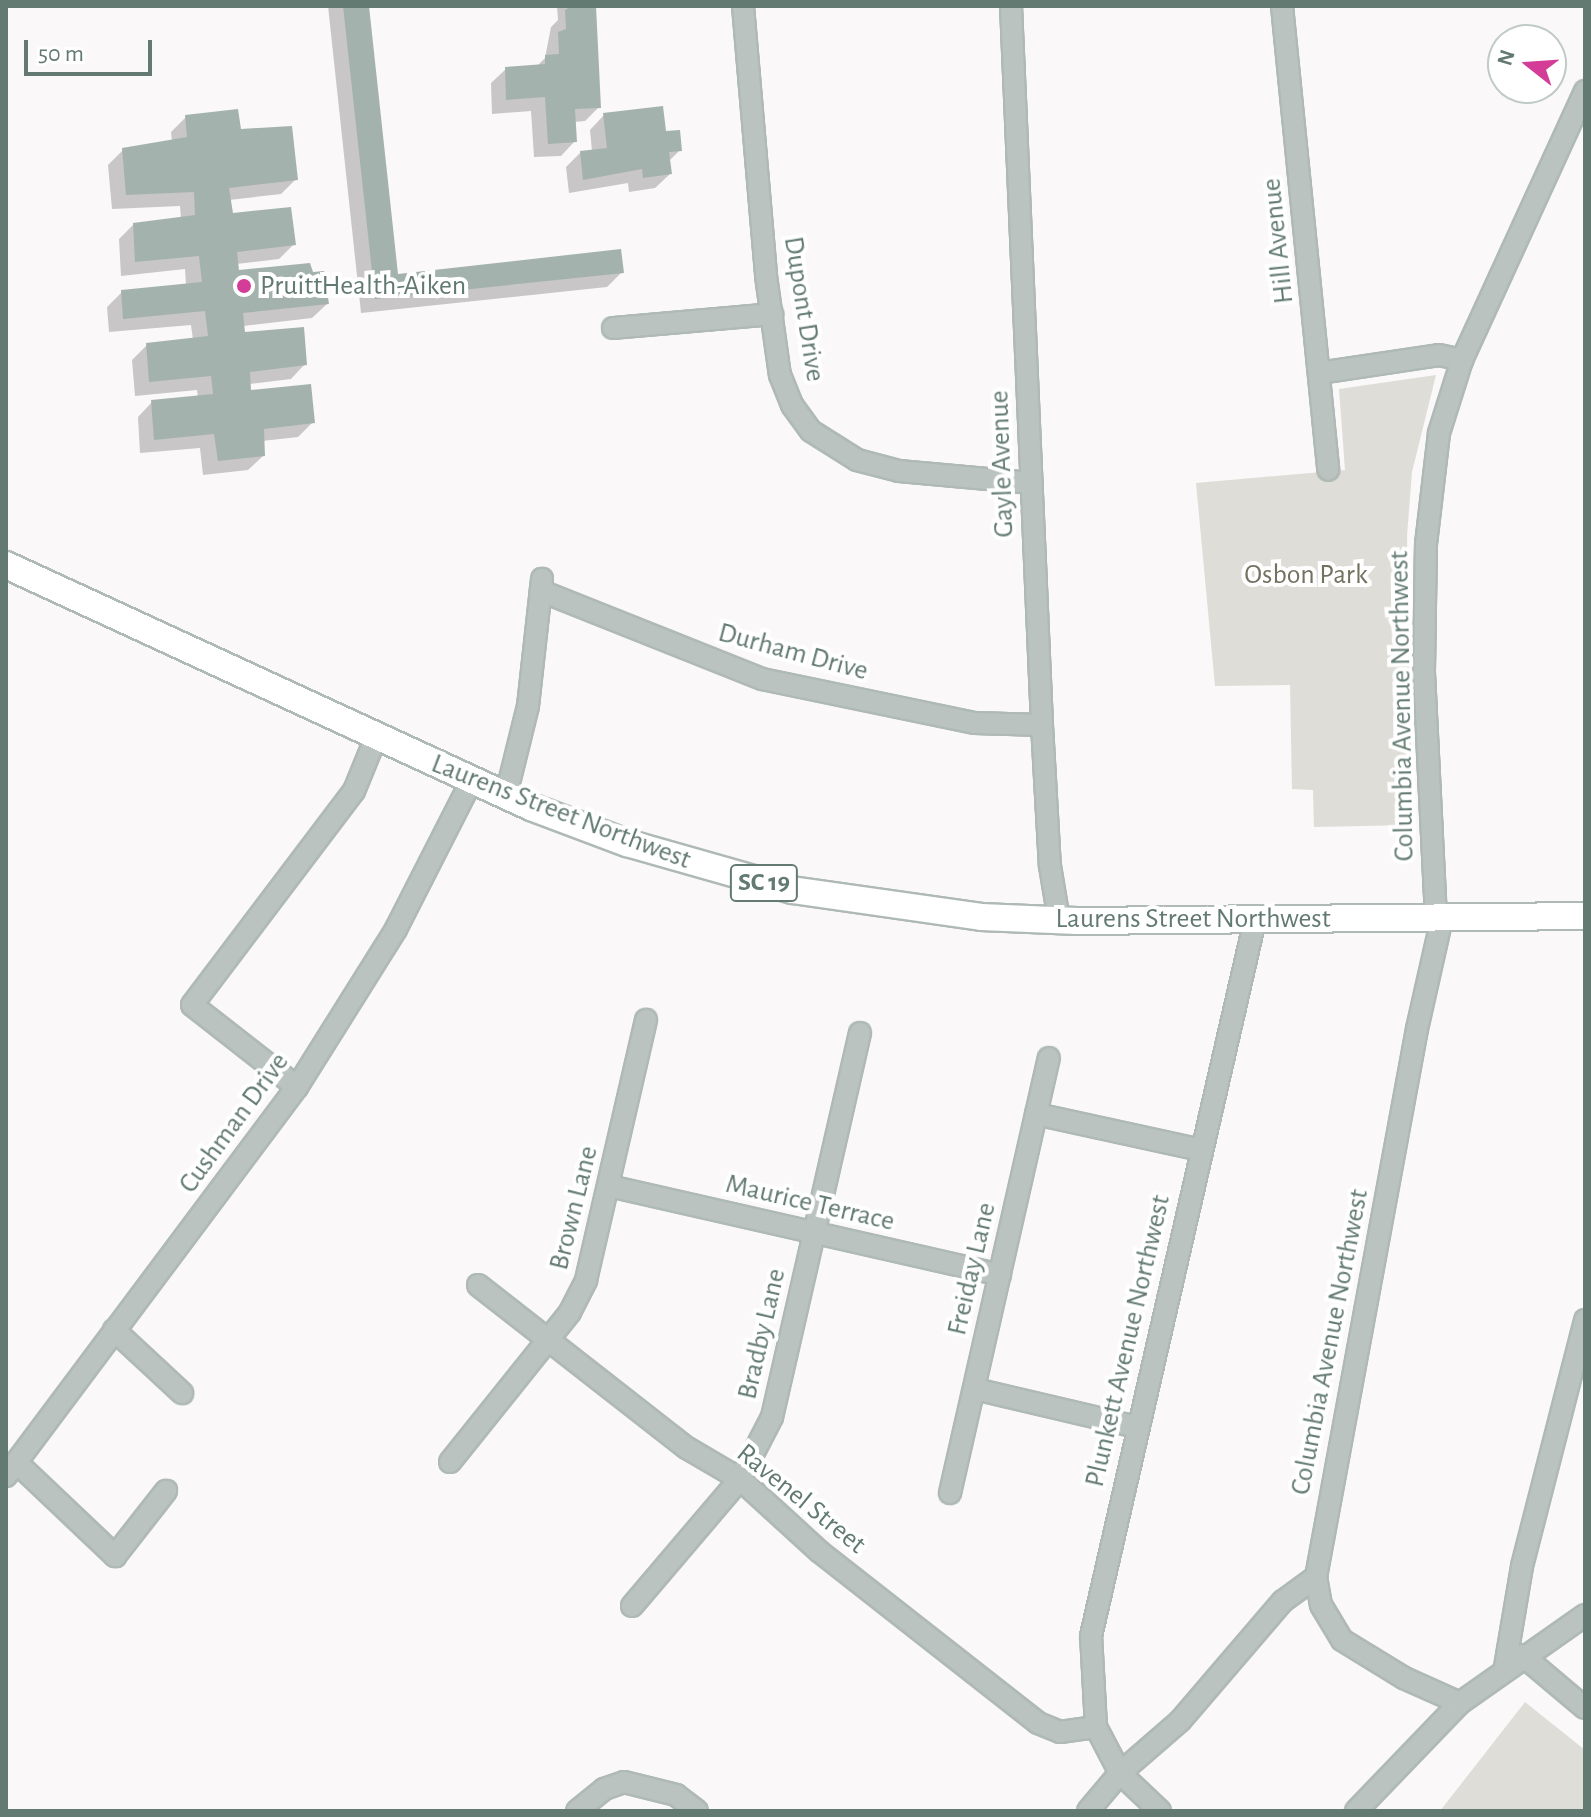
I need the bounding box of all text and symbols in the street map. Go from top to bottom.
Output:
scale bar [28,24,156,74]
north arrow [1487,24,1567,104]
text: 50 m [38,42,84,66]
text: N [1493,47,1519,68]
street label: Hill Avenue [1255,177,1301,305]
street label: Dupont Drive [776,234,832,384]
place label: PruittHealth-Aiken [260,269,466,303]
marker: PruittHealth-Aiken [235,277,253,295]
street label: Gayle Avenue [983,390,1021,538]
street label: Columbia Avenue Northwest [1382,550,1422,862]
park label: Osbon Park [1244,558,1368,592]
street label: Durham Drive [714,616,872,688]
street label: Laurens Street Northwest [427,747,695,877]
road number: SC 19 [728,861,800,905]
street label: Laurens Street Northwest [1055,902,1331,936]
street label: Cushman Drive [172,1046,296,1200]
street label: Brown Lane [542,1142,606,1274]
street label: Maurice Terrace [722,1167,898,1239]
street label: Columbia Avenue Northwest [1284,1186,1376,1498]
street label: Plunkett Avenue Northwest [1078,1192,1178,1490]
street label: Freiday Lane [940,1199,1004,1339]
street label: Bradby Lane [731,1265,793,1403]
street label: Ravenel Street [730,1437,872,1561]

